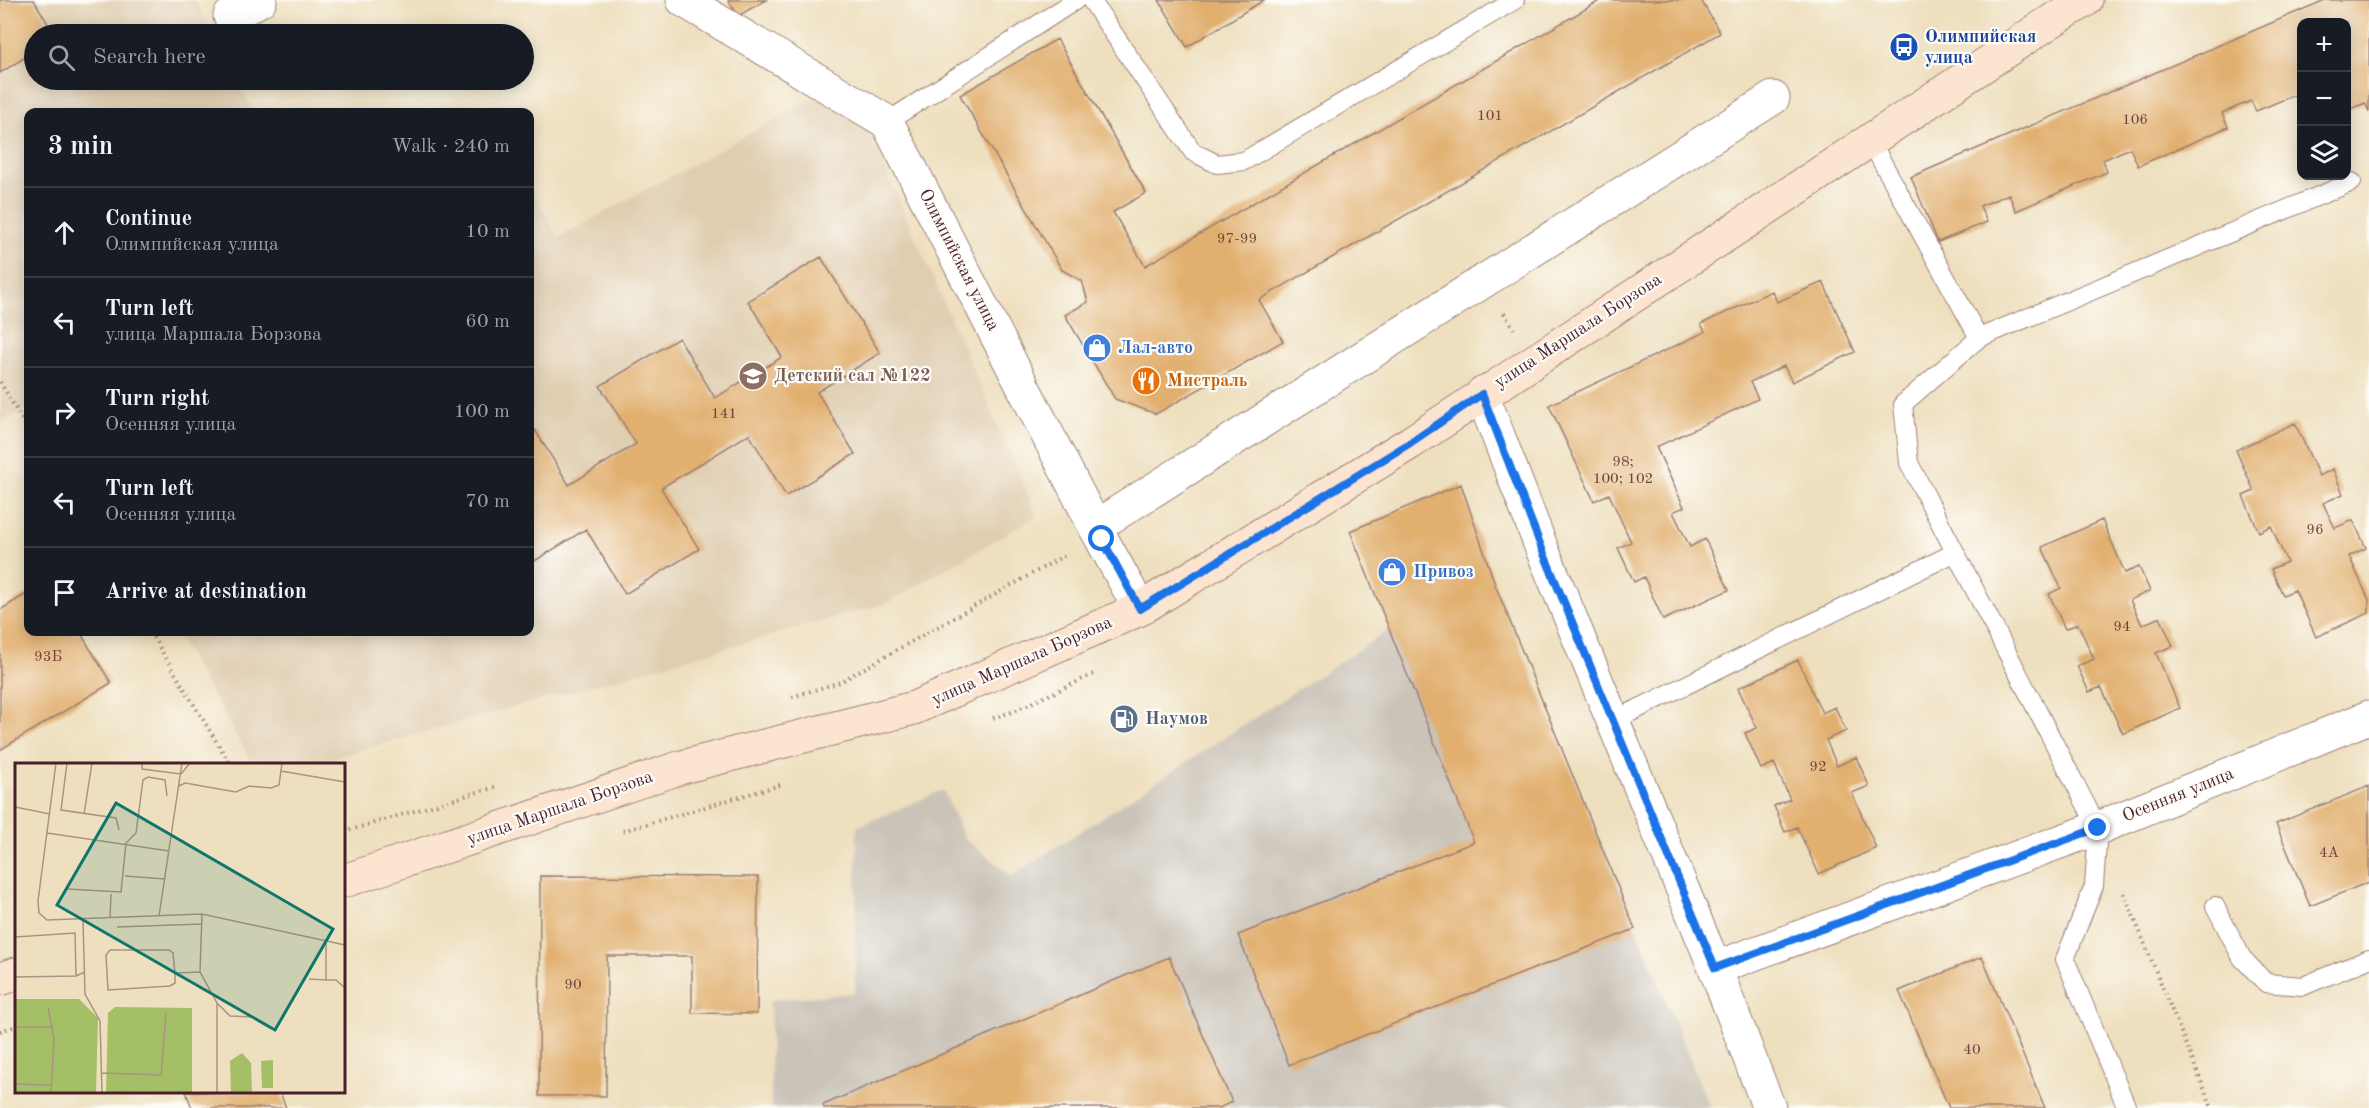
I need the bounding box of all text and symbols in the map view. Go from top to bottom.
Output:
map controls [2297,18,2351,180]
button: + [2297,18,2351,72]
search box [24,24,534,90]
place label: Олимпийская улица [1925,28,2036,67]
bus stop icon: Олимпийская улица [1888,31,1920,63]
icon: search [45,41,78,74]
text: Search here [93,46,206,68]
button: − [2297,72,2351,126]
house number: 101 [1477,109,1503,124]
house number: 106 [2122,113,2148,128]
button: layers [2297,126,2351,180]
text: 3 min [48,134,113,160]
text: Walk · 240 m [391,137,510,157]
street label: Олимпийская улица [915,186,1003,334]
text: Continue [105,208,192,230]
icon: ahead [48,216,81,249]
text: 10 m [465,222,510,242]
house number: 97-99 [1217,232,1257,247]
text: Олимпийская улица [105,235,279,255]
street label: улица Маршала Борзова [1491,270,1665,392]
text: Turn left [105,298,194,320]
icon: left [48,306,81,339]
text: 60 m [465,312,510,332]
text: улица Маршала Борзова [105,325,322,345]
shop icon: Лал-авто [1081,332,1113,364]
place label: Лал-авто [1118,339,1193,357]
school or university icon: Детский сал №122 [737,360,769,392]
restaurant icon: Мистраль [1130,365,1162,397]
place label: Детский сал №122 [774,367,931,385]
place label: Мистраль [1167,372,1248,390]
text: Turn right [105,388,209,410]
icon: right [48,396,81,429]
text: 100 m [454,402,510,422]
house number: 141 [711,407,737,422]
text: Осенняя улица [105,415,236,435]
house number: 98; 100; 102 [1593,455,1653,487]
text: Turn left [105,478,194,500]
icon: left [48,486,81,519]
text: 70 m [465,492,510,512]
text: Осенняя улица [105,505,236,525]
house number: 96 [2306,523,2324,538]
route start [1088,525,1114,551]
shop icon: Привоз [1376,556,1408,588]
place label: Привоз [1413,563,1474,581]
icon: arrive [48,576,81,609]
text: Arrive at destination [105,581,307,603]
street label: улица Маршала Борзова [929,613,1115,709]
house number: 94 [2113,620,2131,635]
house number: 93Б [34,650,62,665]
fuel station icon: Наумов [1108,703,1140,735]
place label: Наумов [1145,710,1208,728]
house number: 92 [1809,760,1827,775]
inset map [15,763,345,1093]
street label: Осенняя улица [2120,764,2236,825]
street label: улица Маршала Борзова [465,768,655,848]
route end [2084,814,2110,840]
house number: 4А [2319,846,2340,861]
house number: 90 [564,978,582,993]
house number: 40 [1963,1043,1981,1058]

